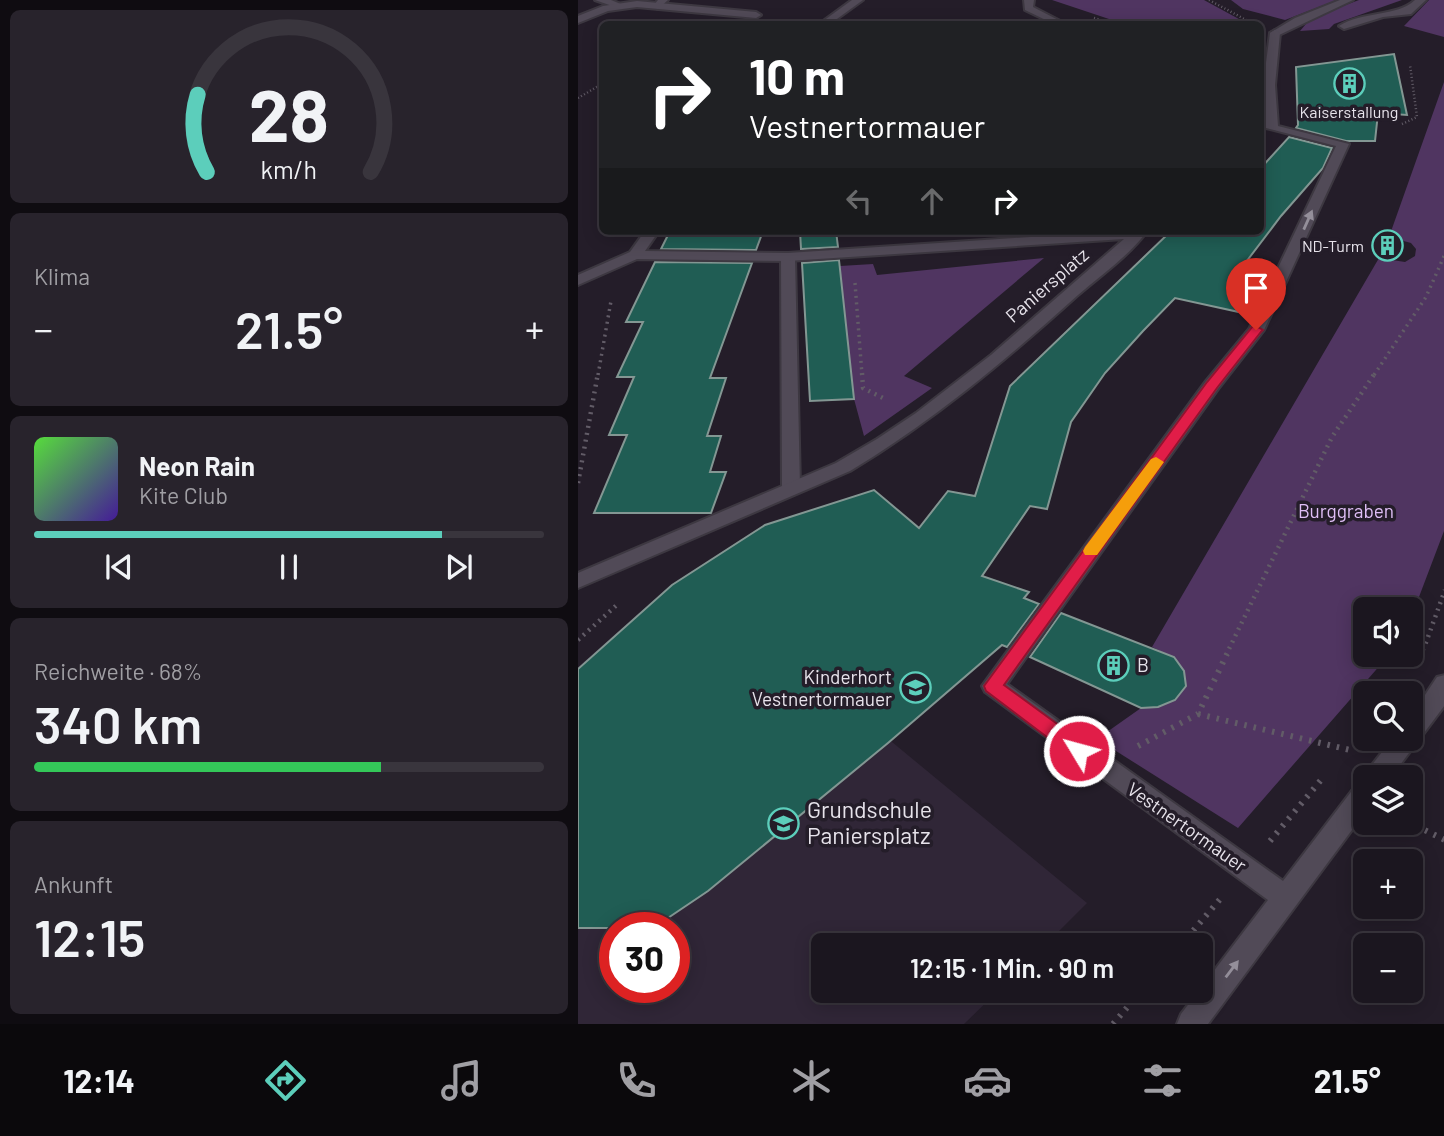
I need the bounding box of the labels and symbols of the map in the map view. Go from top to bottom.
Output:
building icon: Kaiserstallung [1332,66,1366,100]
place label: Kaiserstallung [1300,102,1398,121]
one-way arrow [1303,210,1314,231]
building icon: ND-Turm [1370,229,1404,263]
place label: ND-Turm [1302,236,1364,255]
street label: Paniersplatz [1001,242,1093,327]
pin [1226,258,1286,330]
park label: Burggraben [1298,499,1394,522]
building icon: B [1097,648,1131,682]
place label: B [1137,653,1149,676]
place label: Kinderhort Vestnertormauer [752,665,892,710]
school or university icon: Kinderhort Vestnertormauer [898,671,932,705]
position arrow [1042,714,1116,788]
street label: Vestnertormauer [1123,777,1251,876]
place label: Grundschule Paniersplatz [807,795,932,849]
school or university icon: Grundschule Paniersplatz [767,806,801,840]
speed limit sign: 30 [599,912,690,1003]
one-way arrow [1225,961,1240,979]

